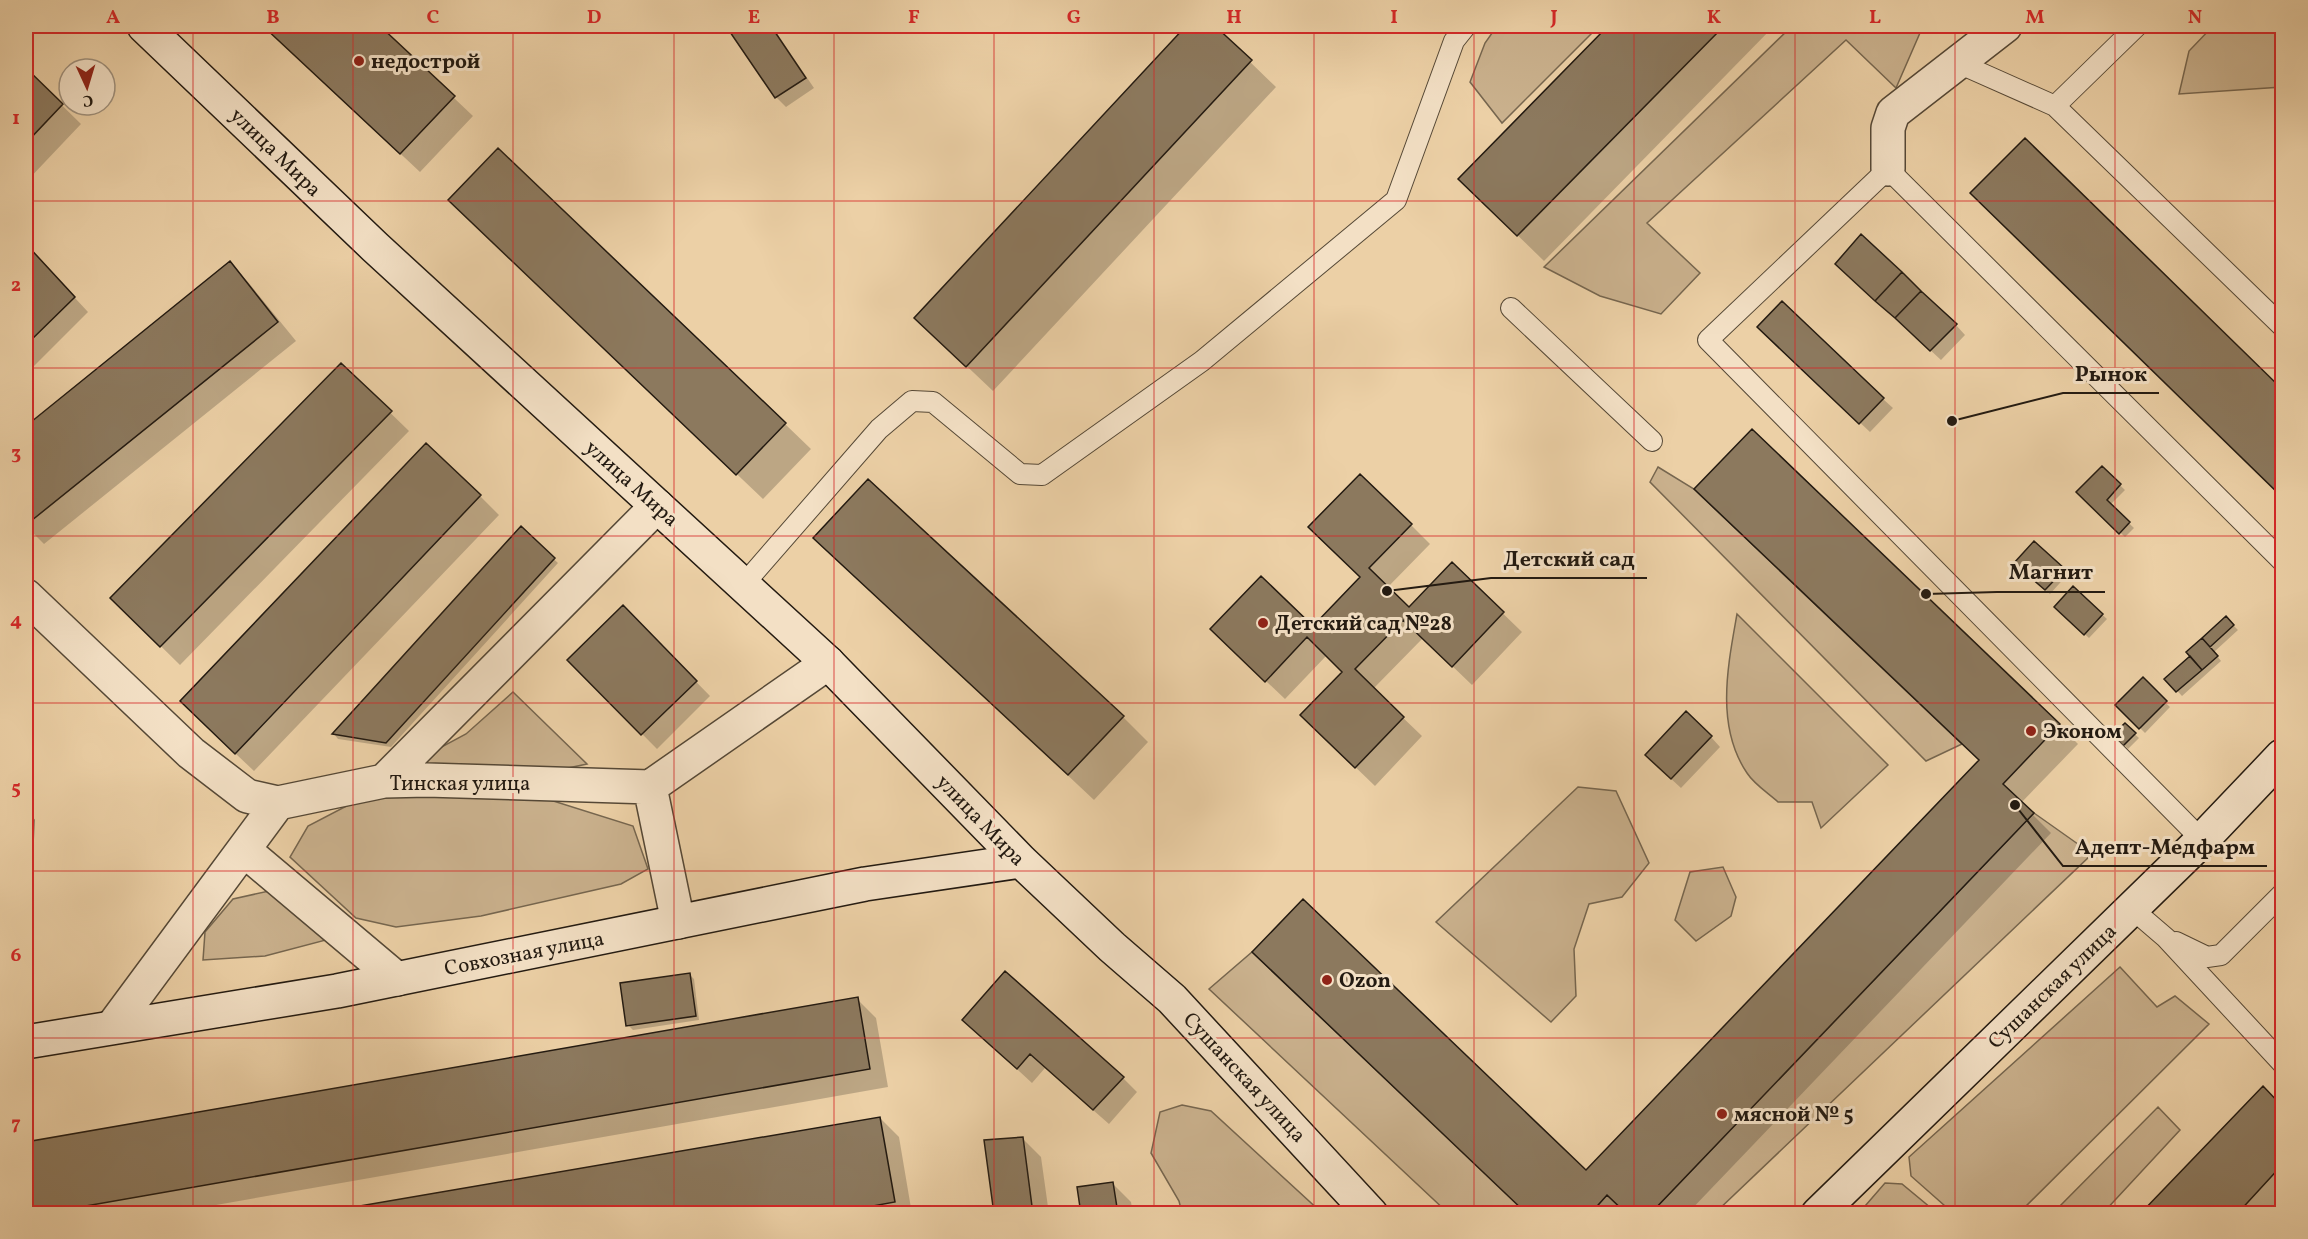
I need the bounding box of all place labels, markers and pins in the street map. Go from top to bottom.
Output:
place label: недострой [371,48,480,77]
marker: недострой [352,54,366,68]
callout: Рынок [2063,353,2159,393]
callout: Детский сад [1491,538,1647,578]
callout: Магнит [1997,552,2105,592]
place label: Детский сад №28 [1275,610,1452,639]
marker: Детский сад №28 [1256,616,1270,630]
place label: Эконом [2043,718,2122,747]
marker: Эконом [2024,724,2038,738]
callout: Адепт-Медфарм [2063,826,2267,866]
place label: Ozon [1339,967,1391,996]
marker: Ozon [1320,973,1334,987]
place label: мясной № 5 [1734,1101,1854,1130]
marker: мясной № 5 [1715,1107,1729,1121]

